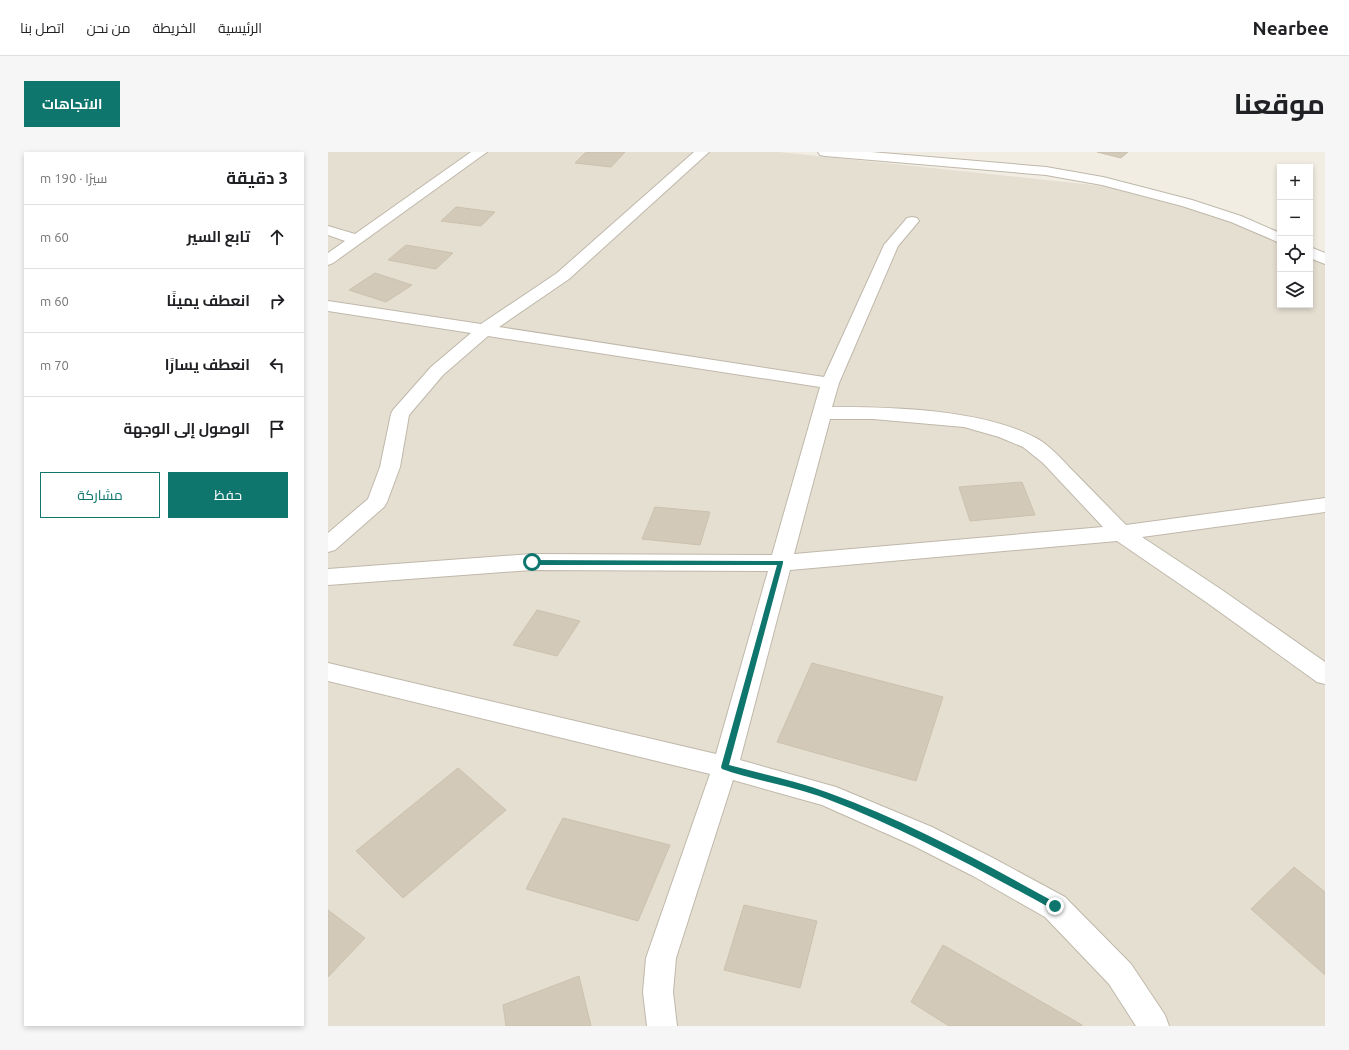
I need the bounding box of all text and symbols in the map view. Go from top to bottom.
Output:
text: Nearbee [1252,17,1329,39]
text: اتصل بنا [20,20,64,36]
text: من نحن [86,20,130,36]
text: الخريطة [152,20,196,36]
text: الرئيسية [218,20,262,36]
button: الاتجاهات [24,81,120,127]
text: موقعنا [1234,88,1325,119]
map controls [1277,164,1313,308]
button: + [1277,164,1313,200]
text: 3 دقيقة [226,168,288,187]
text: سيرًا · 190 m [40,171,107,185]
button: − [1277,200,1313,236]
icon: ahead [266,226,288,248]
text: تابع السير [187,228,250,245]
text: 60 m [40,230,69,244]
button: locate [1277,236,1313,272]
button: layers [1277,272,1313,308]
icon: right [266,290,288,312]
text: انعطف يمينًا [166,292,250,309]
text: 60 m [40,294,69,308]
icon: left [266,354,288,376]
text: انعطف يسارًا [165,356,250,373]
text: 70 m [40,358,69,372]
icon: arrive [266,418,288,440]
text: الوصول إلى الوجهة [123,420,250,437]
button: مشاركة [40,472,160,518]
button: حفظ [168,472,288,518]
route start [523,553,541,571]
route end [1046,897,1064,915]

